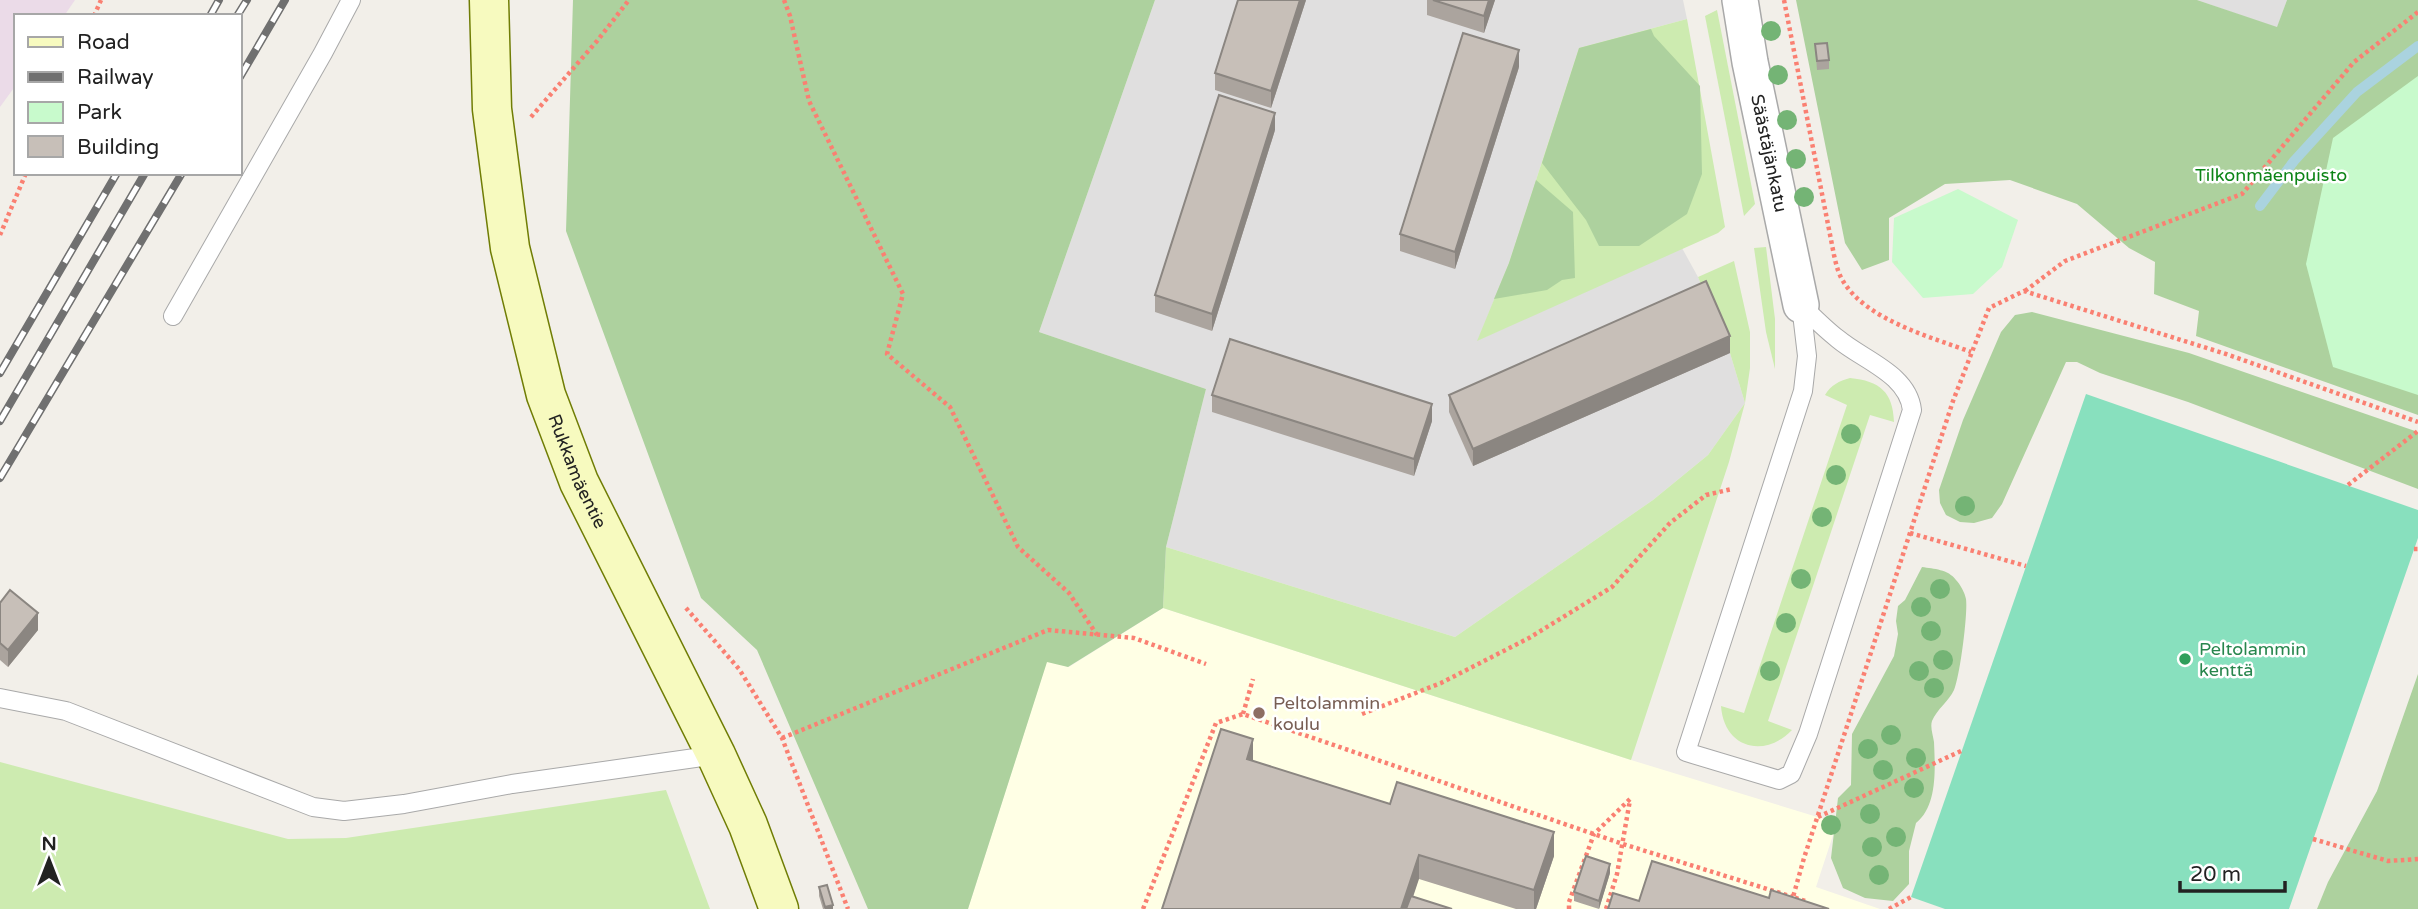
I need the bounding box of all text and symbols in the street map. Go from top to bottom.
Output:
legend [14,14,242,175]
text: Road [77,30,130,55]
text: Railway [77,65,154,90]
street label: Säästäjänkatu [1746,92,1792,214]
text: Park [77,100,122,125]
text: Building [77,135,159,160]
park label: Tilkonmäenpuisto [2195,164,2347,186]
street label: Rukkamäentie [543,411,612,532]
place label: Peltolammin kenttä [2199,638,2306,681]
marker: Peltolammin kenttä [2177,651,2193,667]
place label: Peltolammin koulu [1273,692,1380,735]
marker: Peltolammin koulu [1251,705,1267,721]
north arrow [14,825,84,895]
text: N [41,833,57,855]
scale bar [2180,850,2285,894]
text: 20 m [2190,862,2241,887]

